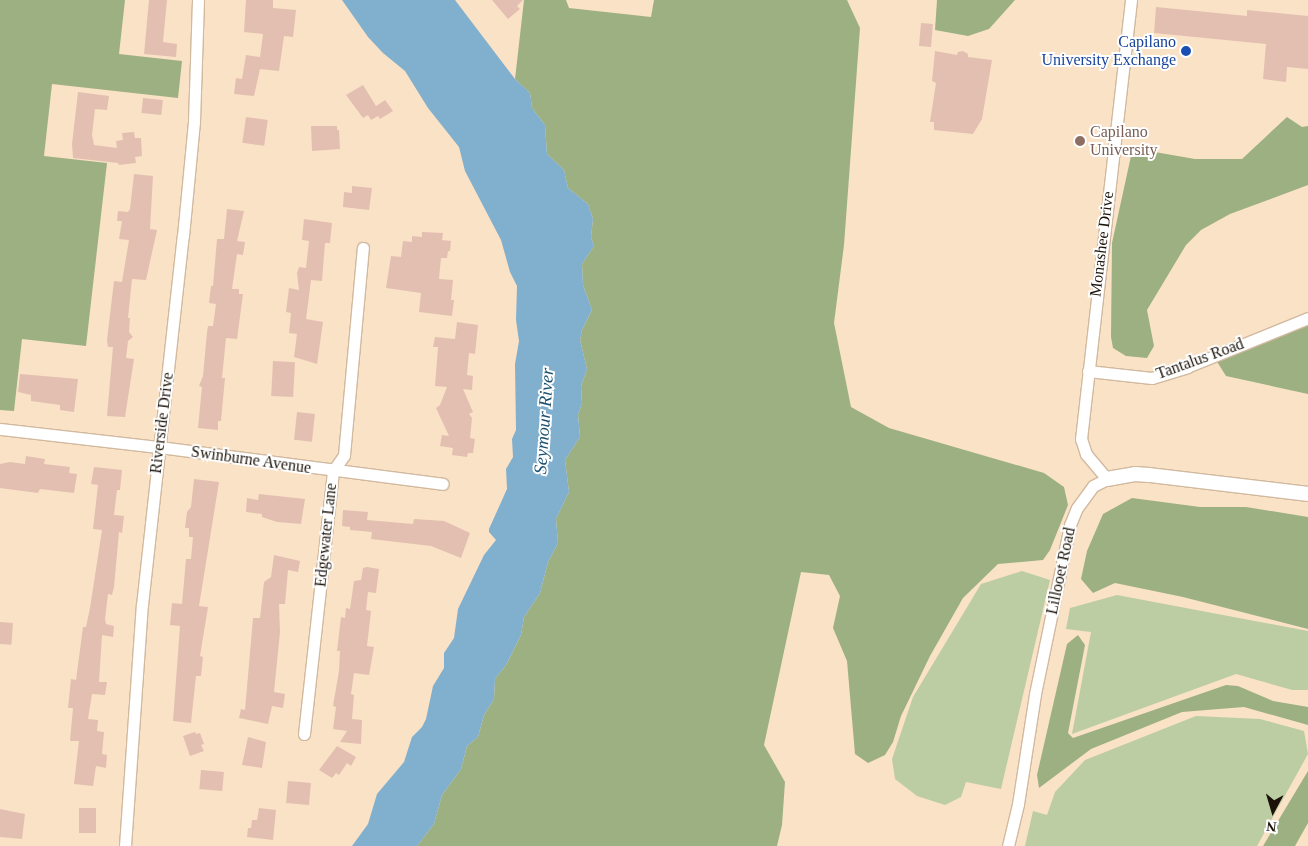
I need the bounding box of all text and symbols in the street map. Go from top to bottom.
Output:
place label: Capilano University Exchange [1041,32,1176,70]
marker: Capilano University Exchange [1180,45,1192,57]
place label: Capilano University [1090,122,1158,160]
marker: Capilano University [1074,135,1086,147]
street label: Monashee Drive [1086,190,1118,298]
street label: Tantalus Road [1154,334,1246,384]
water label: Seymour River [530,367,558,475]
street label: Riverside Drive [146,371,178,475]
street label: Swinburne Avenue [189,442,313,478]
street label: Edgewater Lane [311,482,341,588]
street label: Lillooet Road [1042,526,1080,616]
north arrow [1248,786,1298,836]
text: N [1266,818,1277,834]

